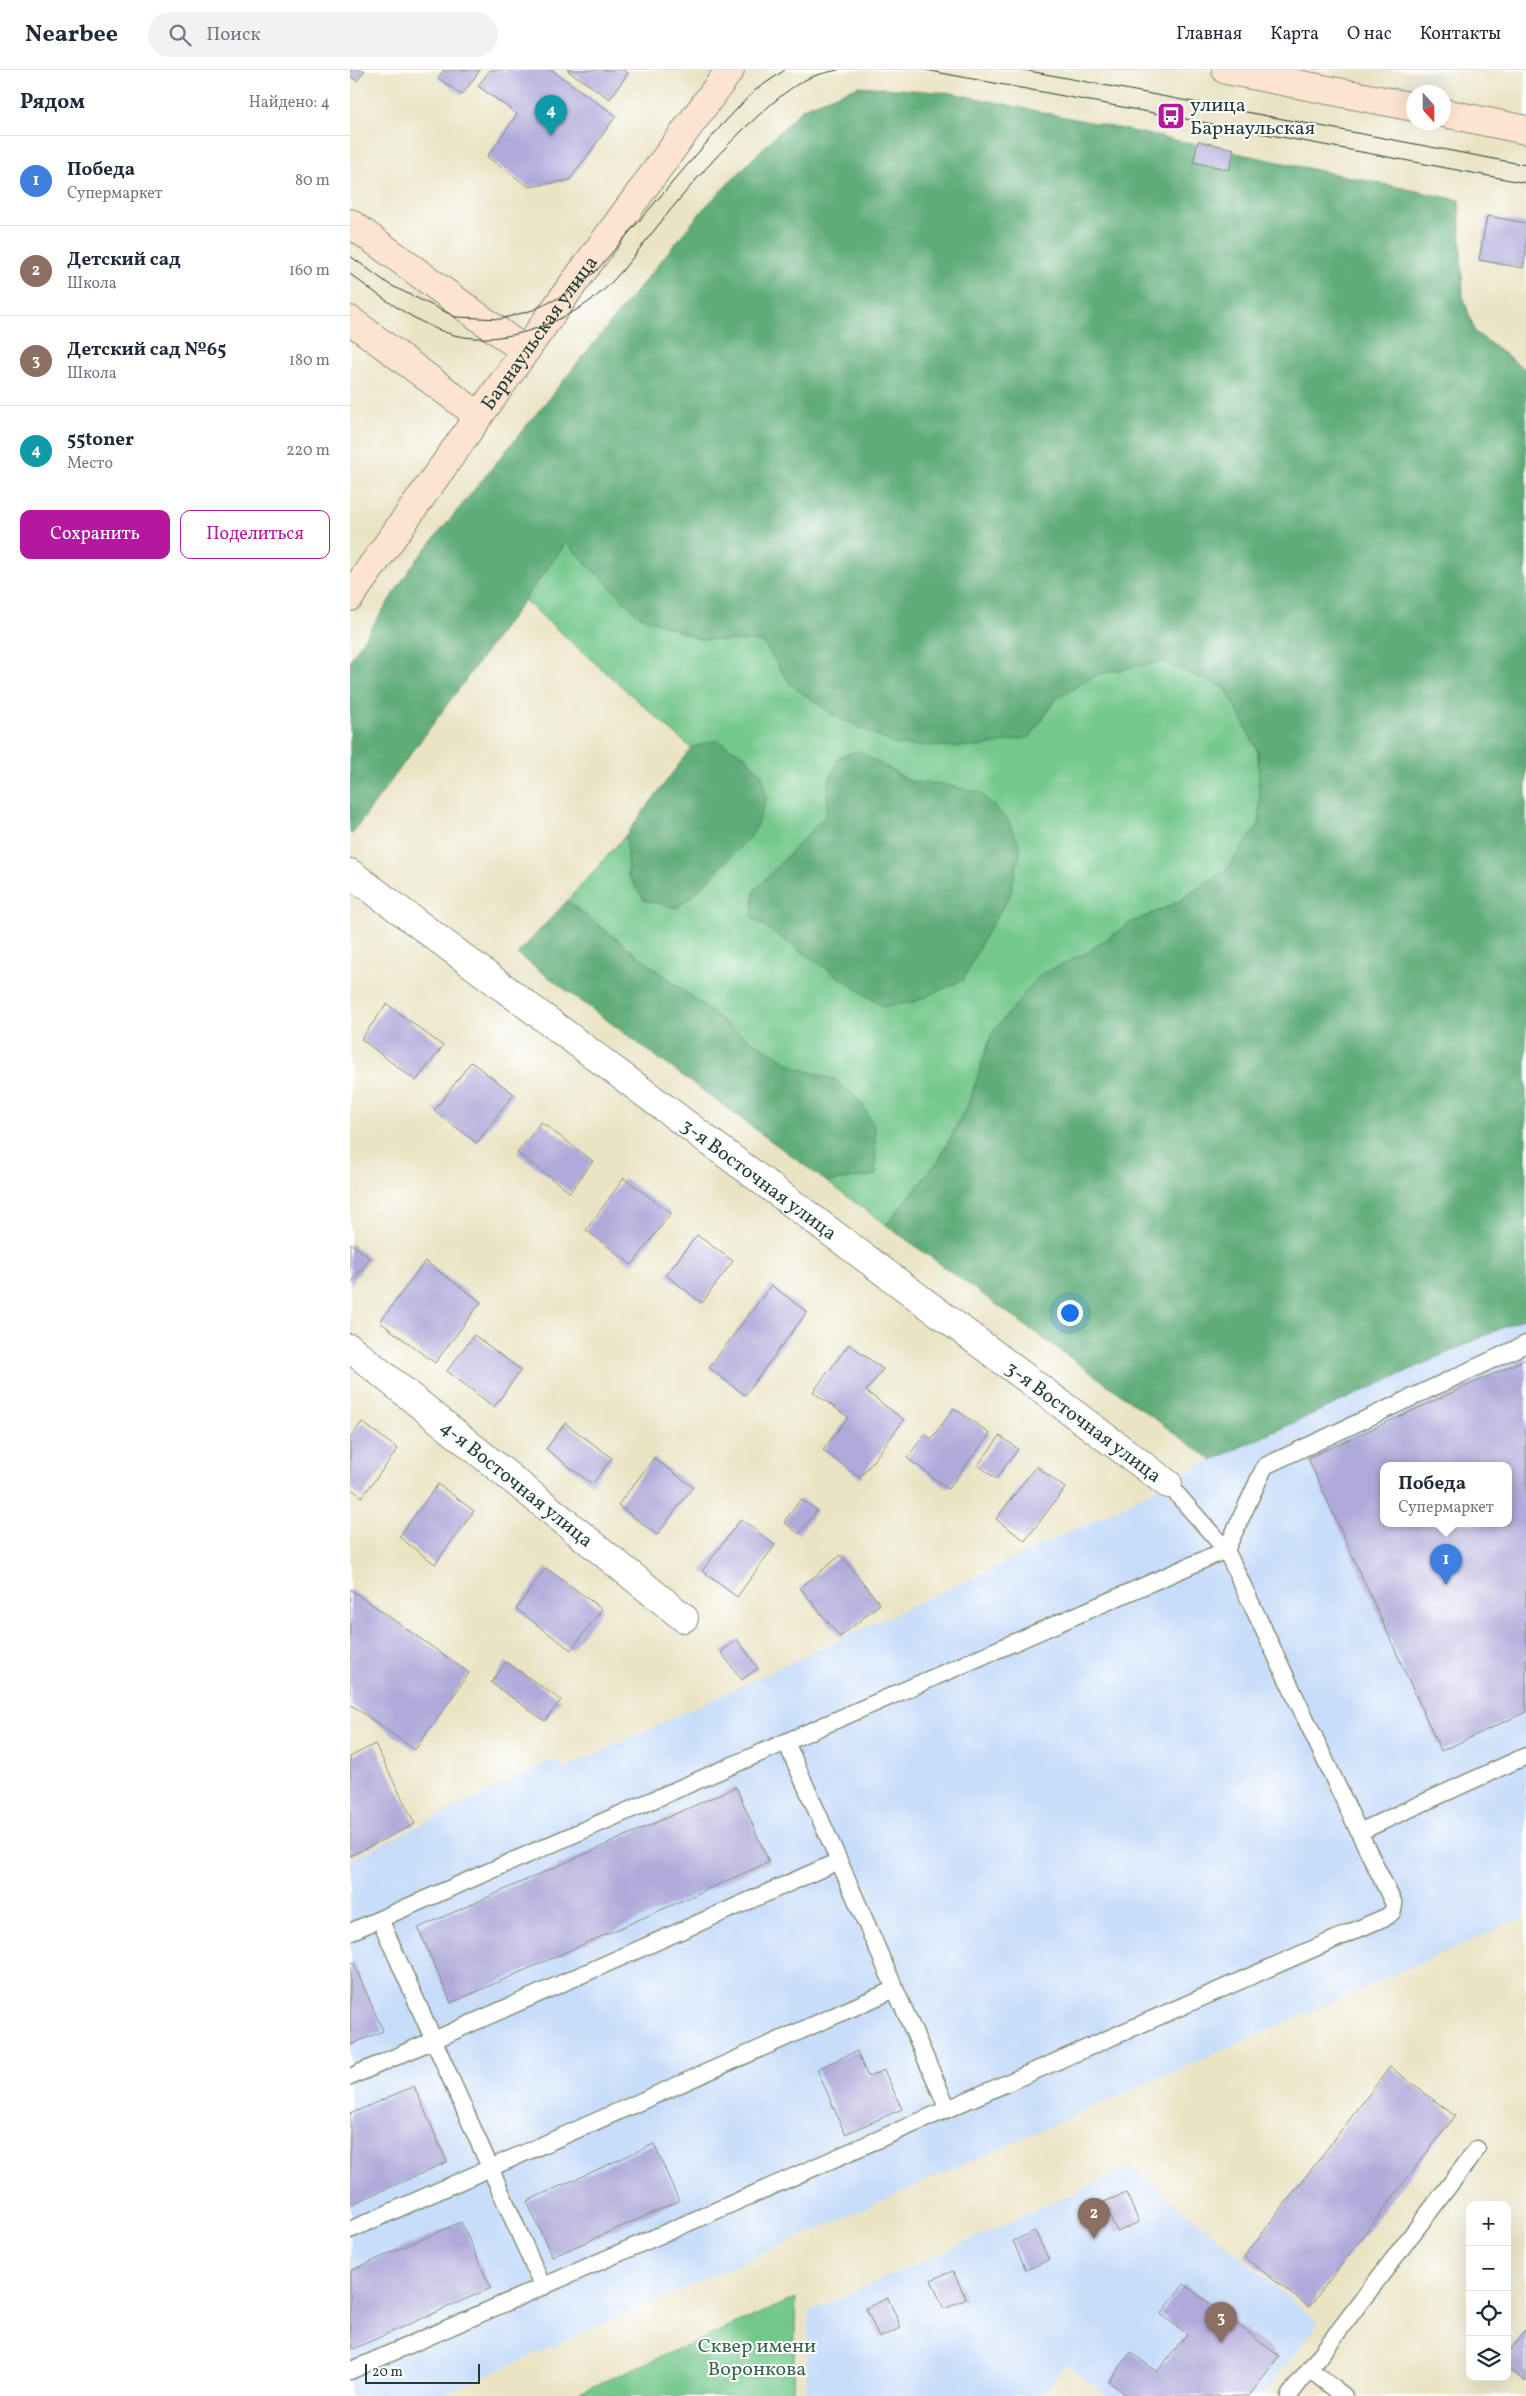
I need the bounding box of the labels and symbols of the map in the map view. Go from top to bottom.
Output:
north arrow [1406,85,1451,130]
place label: улица Барнаульская [1190,92,1315,143]
pin: 4 [535,95,567,136]
bus stop icon: улица Барнаульская [1156,101,1186,131]
street label: Барнаульская улица [475,250,605,417]
street label: 3-я Восточная улица [674,1113,842,1248]
your location [1057,1300,1083,1326]
street label: 3-я Восточная улица [999,1355,1167,1490]
street label: 4-я Восточная улица [434,1414,598,1555]
pin: 1 [1430,1544,1462,1585]
pin: 2 [1078,2198,1110,2239]
pin: 3 [1205,2302,1237,2343]
park label: Сквер имени Воронкова [698,2333,816,2384]
scale bar [365,2361,480,2384]

